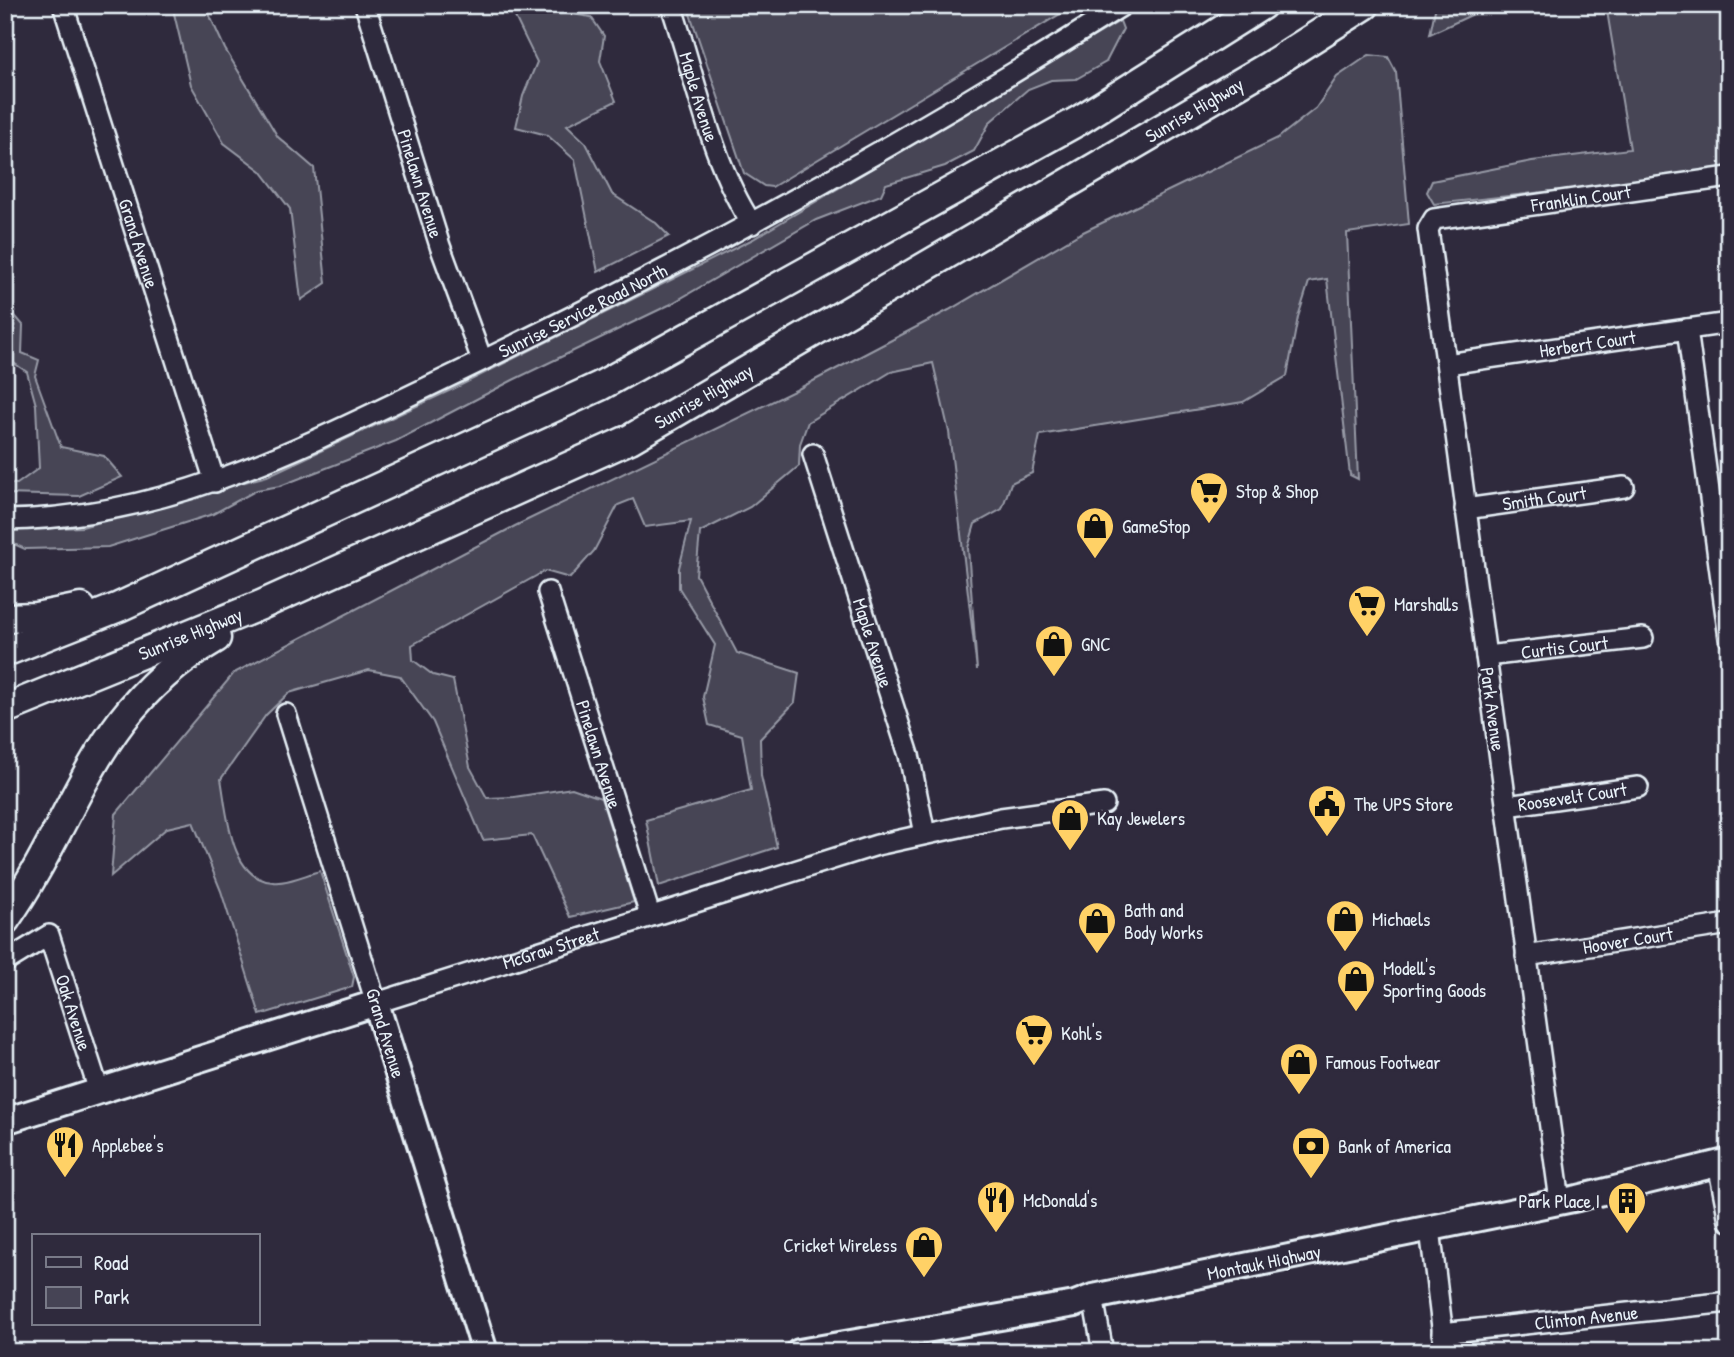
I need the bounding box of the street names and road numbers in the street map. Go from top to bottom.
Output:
street label: Maple Avenue [673,49,725,145]
street label: Sunrise Highway [1140,71,1248,149]
street label: Pinelawn Avenue [392,126,450,241]
street label: Franklin Court [1528,178,1633,218]
street label: Grand Avenue [112,195,165,292]
street label: Sunrise Service Road North [494,257,672,364]
street label: Herbert Court [1538,324,1638,363]
street label: Sunrise Highway [650,357,757,435]
street label: Smith Court [1501,479,1588,517]
street label: Maple Avenue [847,595,900,691]
street label: Sunrise Highway [135,601,246,666]
street label: Curtis Court [1520,629,1610,665]
street label: Park Avenue [1474,665,1512,753]
street label: Pinelawn Avenue [570,697,629,812]
street label: Roosevelt Court [1516,776,1629,817]
street label: McGraw Street [499,920,603,975]
street label: Hoover Court [1581,920,1675,960]
street label: Oak Avenue [49,971,98,1054]
street label: Grand Avenue [360,985,412,1081]
street label: Montauk Highway [1205,1238,1323,1286]
street label: Clinton Avenue [1533,1299,1640,1336]

